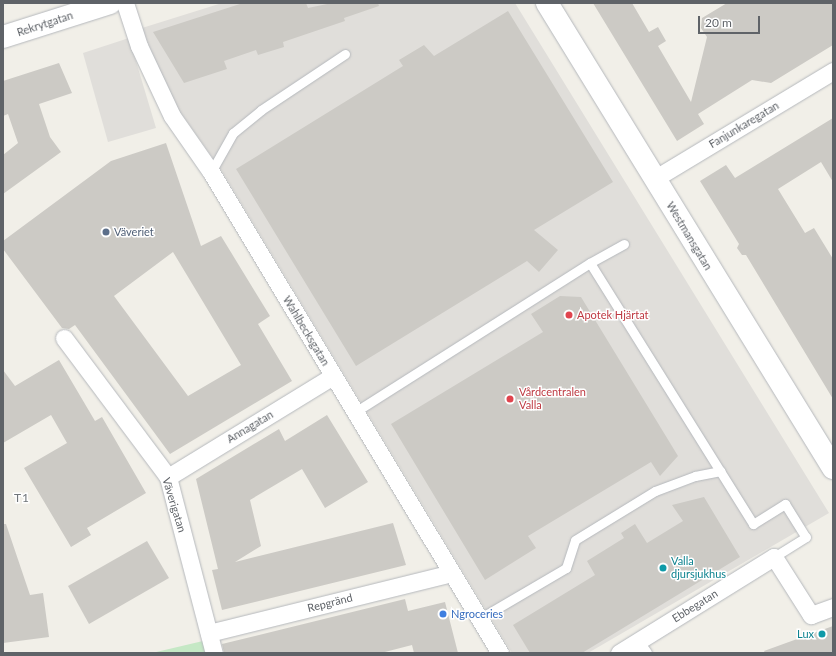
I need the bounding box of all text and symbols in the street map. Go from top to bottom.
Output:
scale bar [700,8,762,34]
street label: Rekrytgatan [15,9,75,39]
text: 20 m [705,15,732,30]
street label: Fanjunkaregatan [707,99,781,151]
street label: Westmansgatan [663,199,715,273]
place label: Väveriet [114,225,154,239]
marker: Väveriet [101,227,111,237]
street label: Wahlbecksgatan [280,294,332,368]
place label: Apotek Hjärtat [577,308,649,322]
marker: Apotek Hjärtat [564,310,574,320]
place label: Vårdcentralen Valla [519,386,586,412]
marker: Vårdcentralen Valla [504,393,516,405]
street label: Annagatan [224,408,276,446]
street label: Väverigatan [159,476,189,534]
district label: T1 [14,491,30,505]
place label: Valla djursjukhus [671,555,726,581]
marker: Valla djursjukhus [658,563,668,573]
street label: Ebbegatan [670,587,720,625]
street label: Repgränd [306,591,354,615]
place label: Ngroceries [451,607,503,621]
marker: Ngroceries [438,609,448,619]
place label: Lux [797,627,814,641]
marker: Lux [817,629,827,639]

